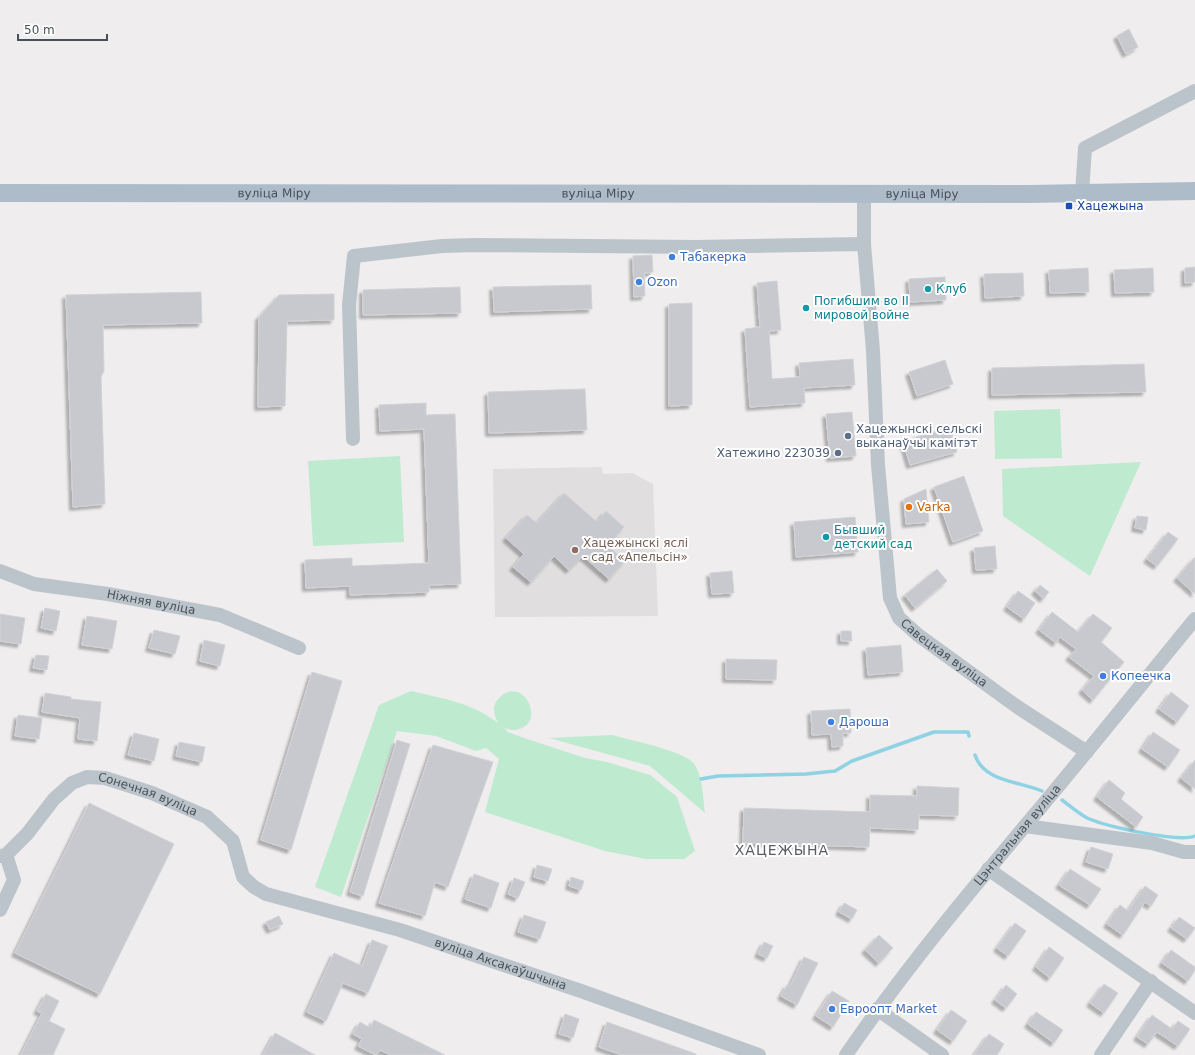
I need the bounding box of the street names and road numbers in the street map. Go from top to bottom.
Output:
street label: вуліца Міру [237,186,311,200]
street label: вуліца Міру [561,187,635,201]
street label: вуліца Міру [885,187,959,201]
street label: Ніжняя вуліца [106,587,197,617]
street label: Савецкая вуліца [898,616,990,690]
street label: Сонечная вуліца [98,771,200,819]
street label: Цэнтральная вуліца [971,782,1064,888]
street label: вуліца Аксакаўшчына [433,935,568,993]

